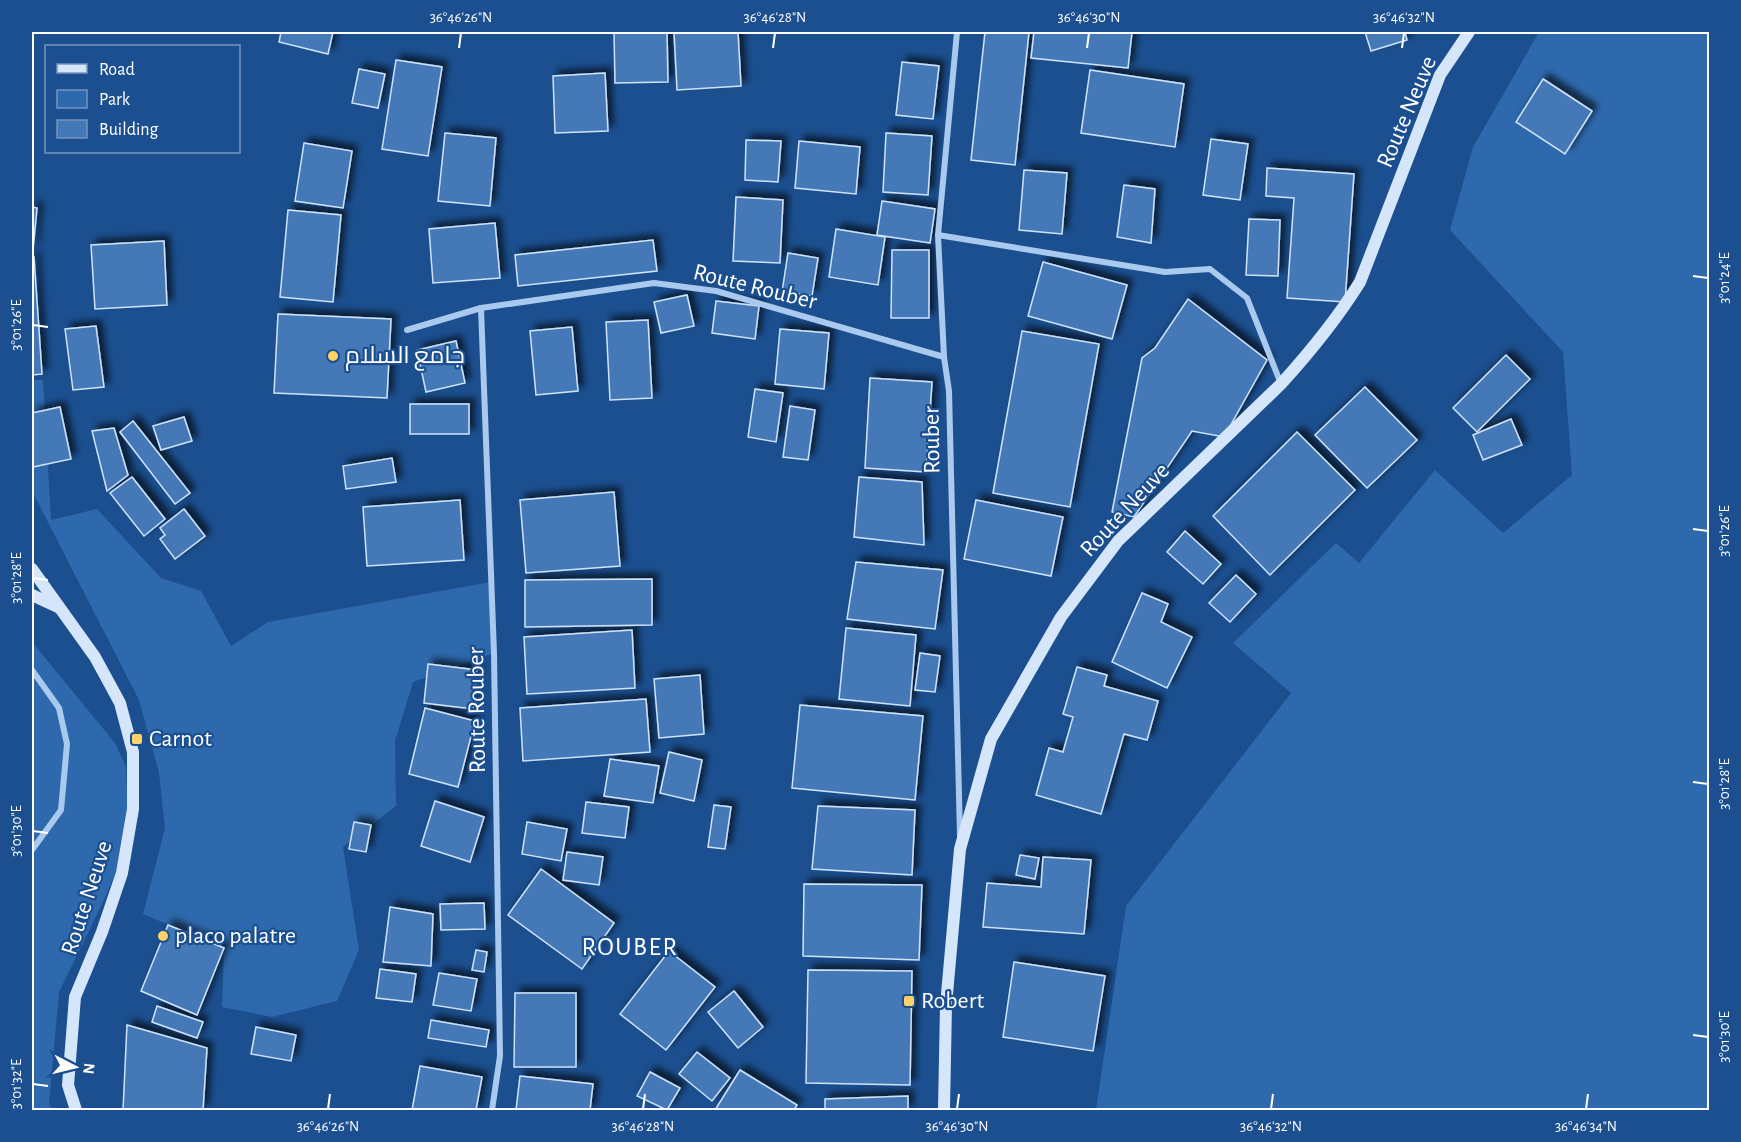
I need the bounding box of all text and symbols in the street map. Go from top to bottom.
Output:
text: 36°46'26"N [430,10,492,25]
text: 36°46'28"N [744,10,806,25]
text: 36°46'30"N [1058,10,1120,25]
text: 36°46'32"N [1373,10,1435,25]
legend [45,45,240,153]
street label: Route Neuve [1373,53,1441,171]
text: Road [99,61,135,79]
text: Park [99,91,131,109]
text: Building [99,121,159,139]
text: 3°01'24"E [1717,252,1732,304]
street label: Route Rouber [691,260,819,314]
text: 3°01'26"E [9,299,24,351]
place label: جامع السلام [345,344,465,371]
marker: جامع السلام [326,349,340,363]
street label: Rouber [919,406,945,474]
street label: Route Neuve [1076,458,1174,562]
text: 3°01'26"E [1717,505,1732,557]
text: 3°01'28"E [9,552,24,604]
street label: Route Rouber [464,646,490,773]
place label: Carnot [149,727,212,751]
marker: Carnot [130,732,144,746]
text: 3°01'28"E [1717,758,1732,810]
text: 3°01'30"E [9,805,24,857]
street label: Route Neuve [57,838,117,958]
place label: placo palatre [175,924,296,948]
marker: placo palatre [156,929,170,943]
district label: ROUBER [582,934,678,960]
place label: Robert [921,989,984,1013]
marker: Robert [902,994,916,1008]
text: 3°01'30"E [1717,1011,1732,1063]
north arrow [45,1037,105,1097]
text: 3°01'32"E [9,1059,24,1109]
text: N [80,1062,98,1075]
text: 36°46'26"N [297,1119,359,1134]
text: 36°46'28"N [612,1119,674,1134]
text: 36°46'30"N [926,1119,988,1134]
text: 36°46'32"N [1240,1119,1302,1134]
text: 36°46'34"N [1555,1119,1617,1134]

